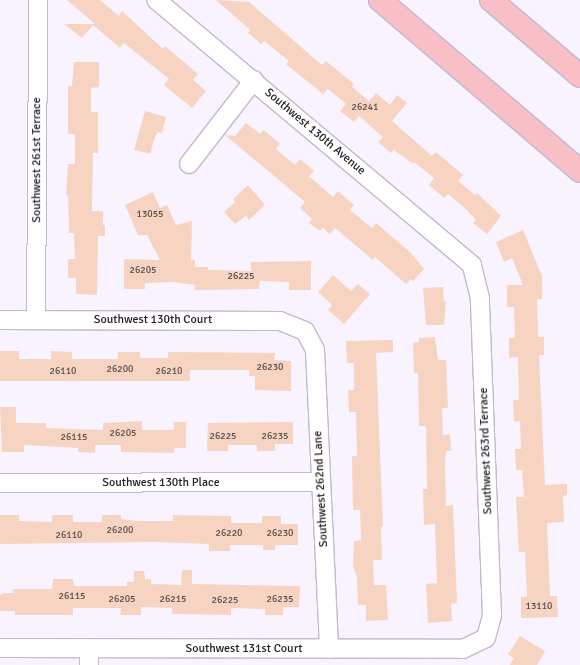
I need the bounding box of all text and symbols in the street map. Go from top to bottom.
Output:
street label: Southwest 130th Avenue [262,86,368,178]
street label: Southwest 261st Terrace [30,97,44,223]
house number: 26241 [352,102,378,114]
house number: 13055 [137,209,163,221]
house number: 26205 [130,265,156,277]
house number: 26225 [228,271,254,283]
street label: Southwest 130th Court [94,313,212,327]
house number: 26230 [257,362,283,374]
house number: 26200 [107,364,133,376]
house number: 26110 [50,366,76,378]
house number: 26210 [156,366,182,378]
street label: Southwest 263rd Terrace [477,387,495,515]
house number: 26205 [110,428,136,440]
house number: 26225 [210,431,236,443]
house number: 26235 [262,431,288,443]
street label: Southwest 262nd Lane [311,431,331,547]
house number: 26115 [61,432,87,444]
street label: Southwest 130th Place [102,476,220,490]
house number: 26200 [107,525,133,537]
house number: 26220 [216,528,242,540]
house number: 26230 [267,528,293,540]
house number: 26110 [56,530,82,542]
house number: 26115 [59,591,85,603]
house number: 26205 [109,594,135,606]
house number: 26215 [160,594,186,606]
house number: 26235 [267,594,293,606]
house number: 26225 [212,595,238,607]
house number: 13110 [526,601,552,613]
street label: Southwest 131st Court [186,642,302,656]

